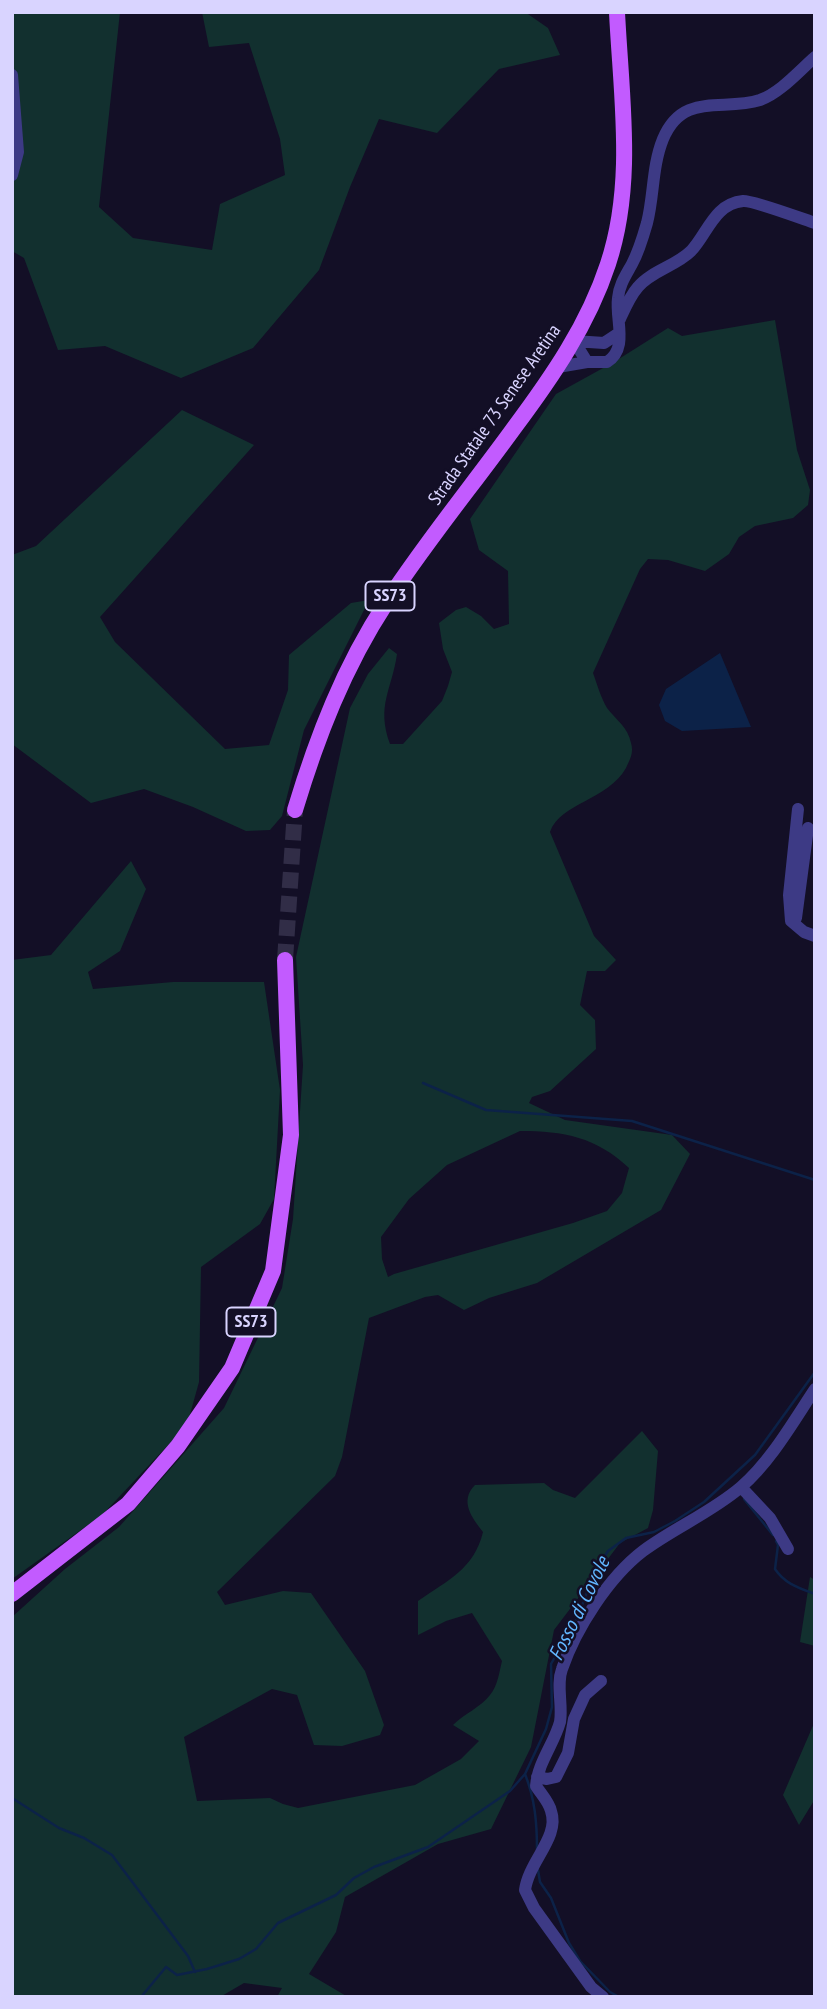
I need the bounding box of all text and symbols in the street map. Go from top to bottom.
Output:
street label: Strada Statale 73 Senese Aretina [424,320,566,510]
road number: SS73 [366,582,414,610]
road number: SS73 [226,1308,276,1336]
water label: Fosso di Covole [544,1553,616,1665]

